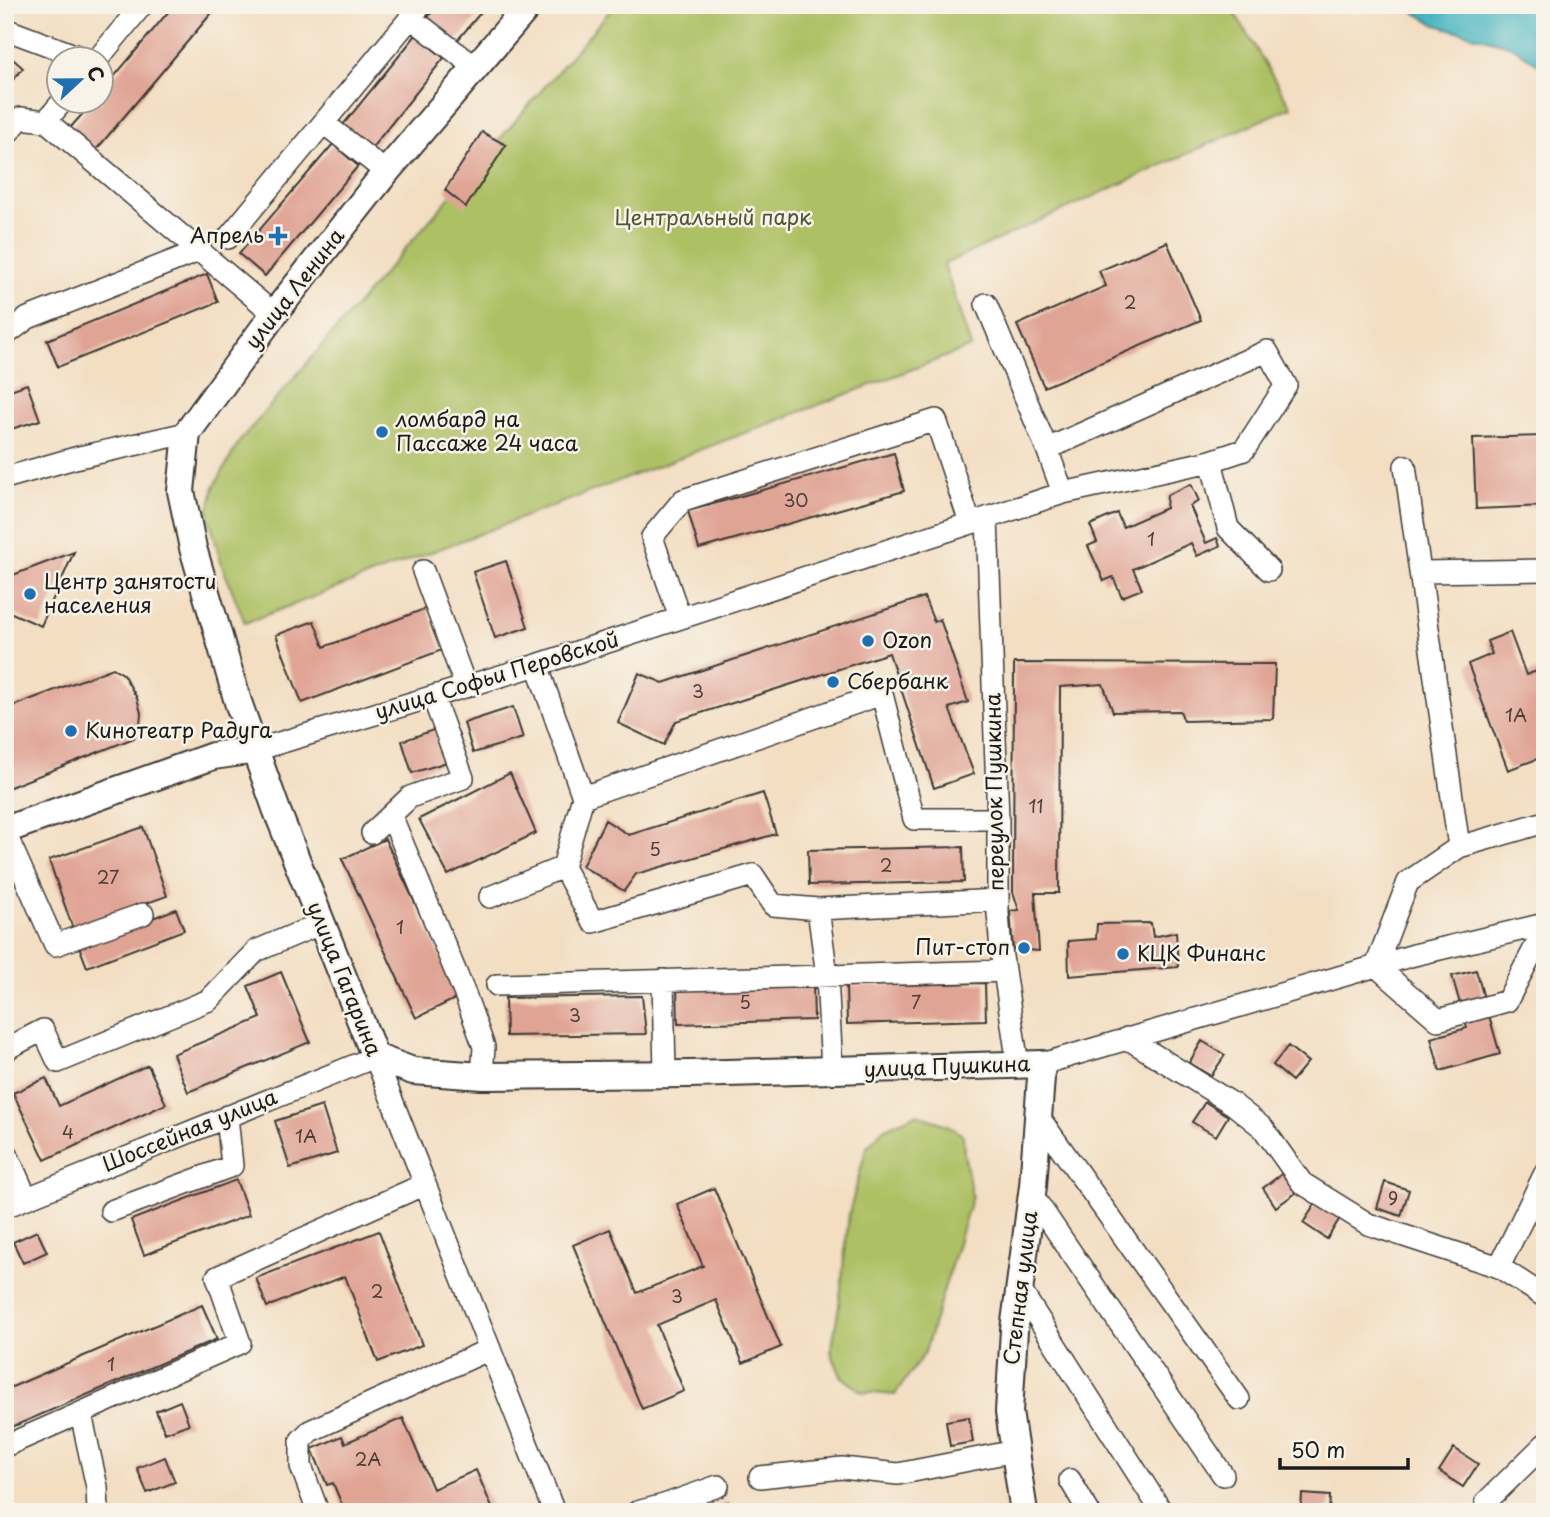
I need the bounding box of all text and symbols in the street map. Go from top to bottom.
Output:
north arrow [46,46,116,116]
text: С [81,61,112,85]
park label: Центральный парк [614,200,812,232]
place label: Апрель [190,218,264,250]
street label: улица Ленина [236,220,351,355]
marker: Апрель [270,228,286,244]
house number: 2 [1124,288,1136,315]
place label: ломбард на Пассаже 24 часа [395,402,579,458]
marker: ломбард на Пассаже 24 часа [374,424,390,440]
house number: 30 [783,486,809,513]
house number: 1 [1147,525,1155,552]
place label: Центр занятости населения [44,564,216,620]
marker: Центр занятости населения [22,586,38,602]
street label: улица Софьи Перовской [371,622,622,726]
place label: Ozon [882,623,932,655]
marker: Ozon [860,633,876,649]
place label: Сбербанк [847,664,949,696]
marker: Сбербанк [825,674,841,690]
house number: 3 [692,677,704,704]
street label: переулок Пушкина [975,692,1011,891]
house number: 1А [1505,701,1527,728]
place label: Кинотеатр Радуга [85,713,272,745]
marker: Кинотеатр Радуга [63,723,79,739]
house number: 11 [1028,792,1044,819]
house number: 5 [649,835,661,862]
house number: 2 [880,851,892,878]
house number: 27 [97,863,119,890]
street label: улица Гагарина [300,896,392,1061]
house number: 1 [396,913,404,940]
place label: Пит-стоп [915,930,1010,962]
place label: КЦК Финанс [1137,936,1266,968]
marker: Пит-стоп [1016,940,1032,956]
marker: КЦК Финанс [1115,946,1131,962]
house number: 5 [739,988,751,1015]
house number: 7 [911,988,921,1015]
house number: 3 [569,1001,581,1028]
street label: улица Пушкина [863,1046,1032,1084]
street label: Шоссейная улица [97,1079,282,1179]
house number: 4 [62,1118,74,1145]
house number: 1А [295,1122,317,1149]
house number: 9 [1388,1184,1398,1211]
street label: Степная улица [994,1208,1044,1367]
house number: 2 [371,1277,383,1304]
house number: 3 [671,1282,683,1309]
house number: 1 [107,1350,115,1377]
scale bar [1280,1426,1408,1470]
text: 50 m [1291,1433,1345,1465]
house number: 2А [355,1445,381,1472]

